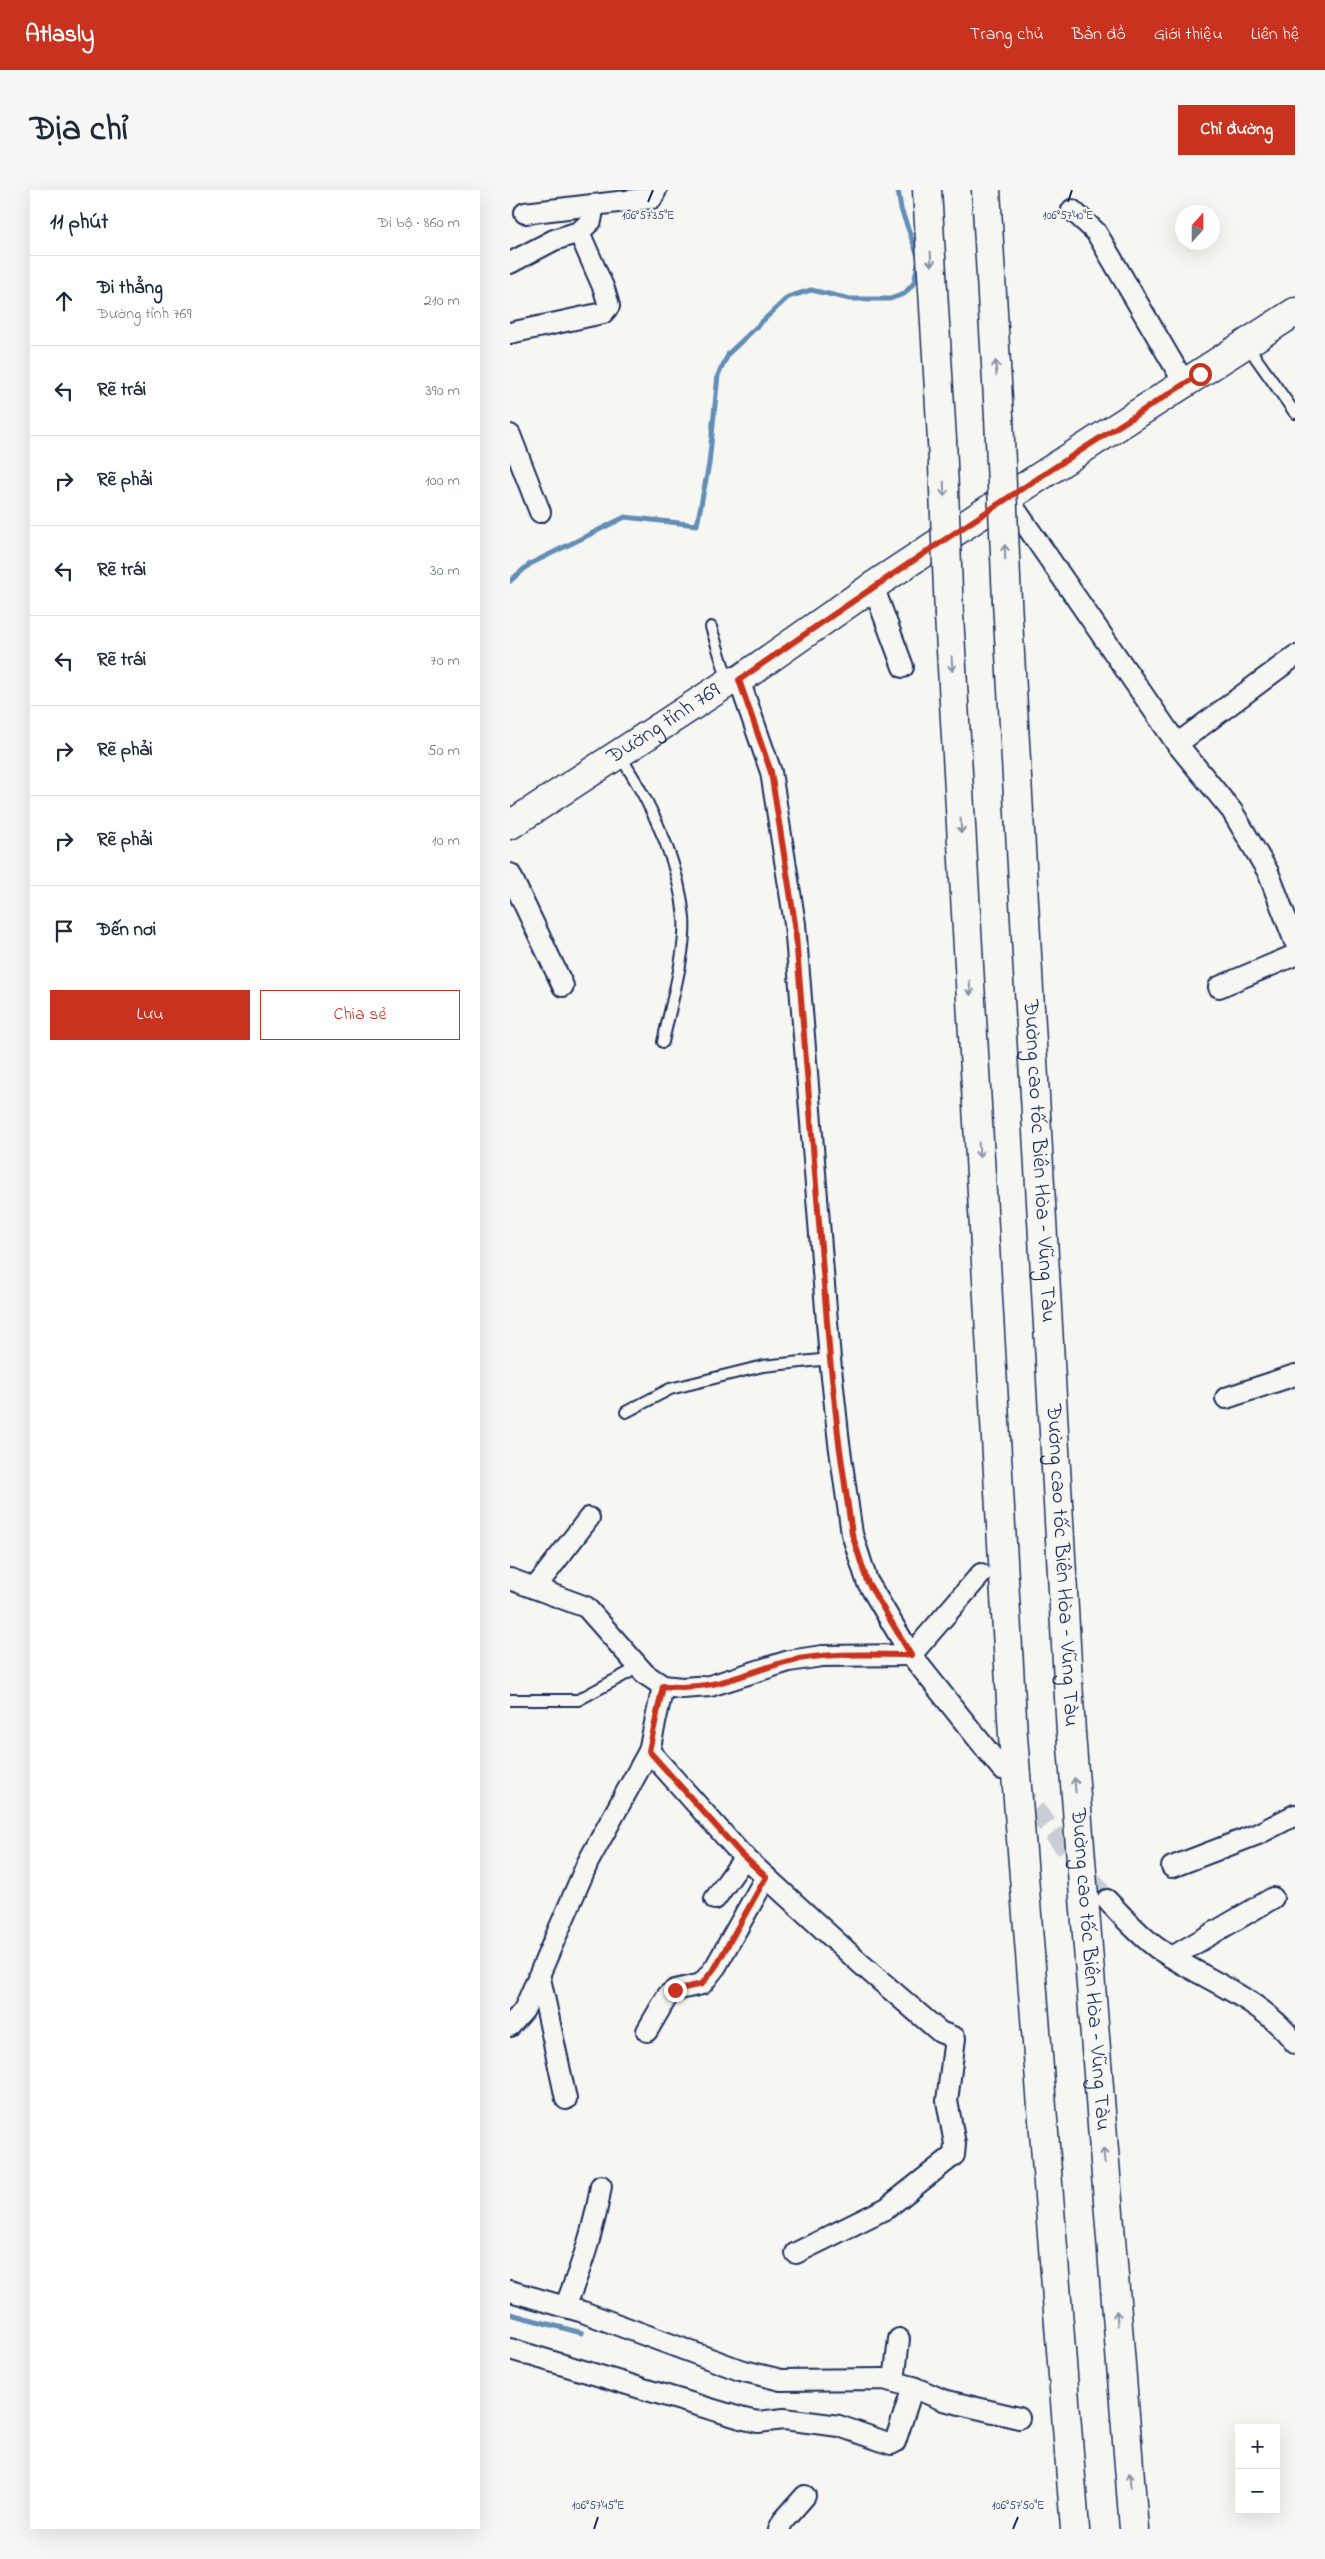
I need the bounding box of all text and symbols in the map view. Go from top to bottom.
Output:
text: Atlasly [25,18,94,53]
text: Trang chủ [970,22,1044,48]
text: Bản đồ [1072,22,1126,48]
text: Giới thiệu [1154,22,1223,48]
text: Liên hệ [1251,22,1300,48]
text: Địa chỉ [30,105,128,156]
button: Chỉ đường [1178,105,1295,155]
north arrow [1175,205,1220,250]
text: 106°57'35"E [622,207,674,225]
text: 106°57'40"E [1043,207,1093,225]
text: 11 phút [50,208,108,238]
text: Đi bộ · 860 m [377,211,460,235]
one-way arrow [927,251,936,267]
text: Đi thẳng [97,275,163,302]
icon: ahead [50,287,78,315]
text: 210 m [424,289,460,313]
text: Đường tỉnh 769 [97,302,191,326]
one-way arrow [992,360,1001,376]
route start [1189,363,1212,386]
icon: left [50,377,78,405]
text: Rẽ trái [97,377,146,404]
text: 390 m [425,379,460,403]
icon: right [50,467,78,495]
text: Rẽ phải [97,467,153,494]
text: 100 m [425,469,460,493]
one-way arrow [940,480,949,496]
one-way arrow [1000,545,1009,561]
icon: left [50,557,78,585]
text: Rẽ trái [97,557,146,584]
text: 30 m [430,559,460,583]
icon: left [50,647,78,675]
text: Rẽ trái [97,647,146,674]
text: 70 m [430,649,460,673]
one-way arrow [947,655,956,671]
street label: Đường tỉnh 769 [600,675,728,774]
icon: right [50,737,78,765]
text: Rẽ phải [97,737,153,764]
text: 50 m [428,739,460,763]
one-way arrow [957,818,966,834]
icon: right [50,827,78,855]
text: Rẽ phải [97,827,153,854]
text: 10 m [432,829,460,853]
icon: arrive [50,917,78,945]
text: Đến nơi [97,917,156,944]
one-way arrow [966,980,975,996]
button: Lưu [50,990,250,1040]
button: Chia sẻ [260,990,460,1040]
street label: Đường cao tốc Biên Hòa – Vũng Tàu [1014,998,1064,1323]
one-way arrow [975,1142,984,1158]
street label: Đường cao tốc Biên Hòa – Vũng Tàu [1036,1402,1087,1728]
one-way arrow [1070,1777,1080,1793]
street label: Đường cao tốc Biên Hòa – Vũng Tàu [1061,1806,1118,2132]
route end [664,1979,687,2002]
one-way arrow [1100,2149,1109,2165]
one-way arrow [1112,2311,1122,2327]
map controls [1235,2424,1280,2514]
button: + [1235,2424,1280,2469]
button: − [1235,2469,1280,2514]
one-way arrow [1125,2473,1134,2489]
text: 106°57'45"E [572,2497,624,2515]
text: 106°57'50"E [992,2497,1044,2515]

